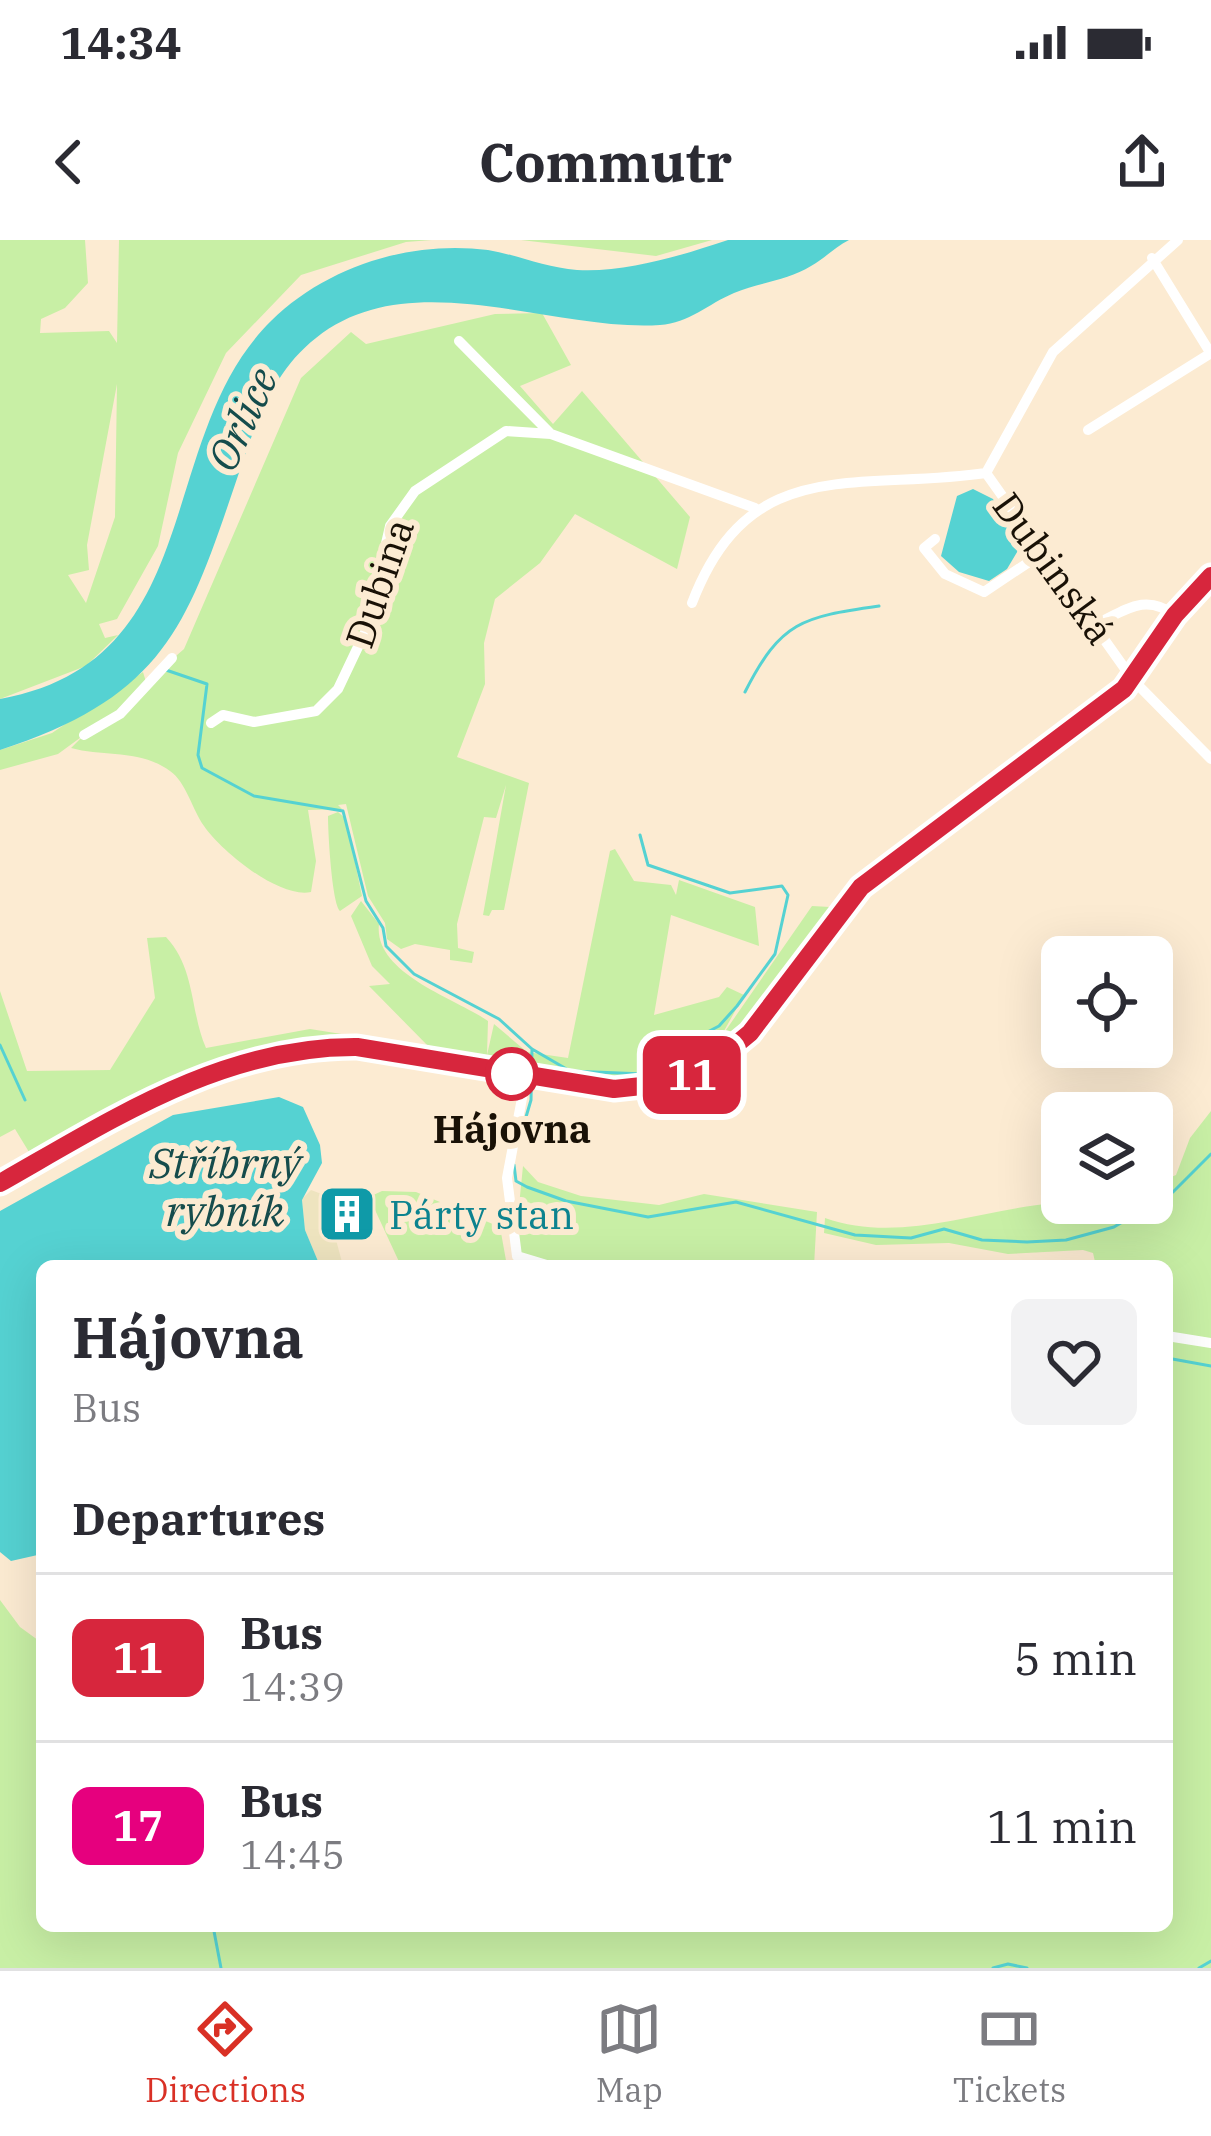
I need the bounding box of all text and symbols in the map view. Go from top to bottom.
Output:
text: 14:34 [60,13,182,71]
text: Commutr [479,127,732,197]
icon: back [36,129,102,195]
icon: share [1109,129,1175,195]
water label: Orlice [194,358,290,479]
street label: Dubinská [982,482,1126,654]
street label: Dubina [333,512,425,654]
map controls [1041,936,1173,1224]
button: locate [1041,936,1173,1068]
line badge: 11 [638,1036,746,1114]
text: 11 [667,1047,717,1102]
marker: Hájovna [487,1049,537,1099]
button: layers [1041,1092,1173,1224]
place label: Hájovna [433,1103,591,1154]
water label: Stříbrný rybník [148,1135,305,1238]
building icon: Párty stan [316,1183,378,1245]
place label: Párty stan [389,1189,574,1240]
button: heart [1011,1299,1137,1425]
text: Hájovna [72,1300,304,1374]
text: Bus [72,1382,141,1433]
text: Departures [72,1489,325,1547]
text: Bus [240,1603,323,1661]
text: 5 min [1014,1629,1137,1687]
text: 11 [113,1630,163,1685]
text: 14:39 [240,1661,345,1712]
text: Bus [240,1771,323,1829]
text: 11 min [987,1797,1137,1855]
text: 17 [113,1798,163,1853]
text: 14:45 [240,1829,345,1880]
tab: Directions [145,1996,306,2111]
tab: Map [596,1996,663,2111]
tab: Tickets [953,1996,1066,2111]

